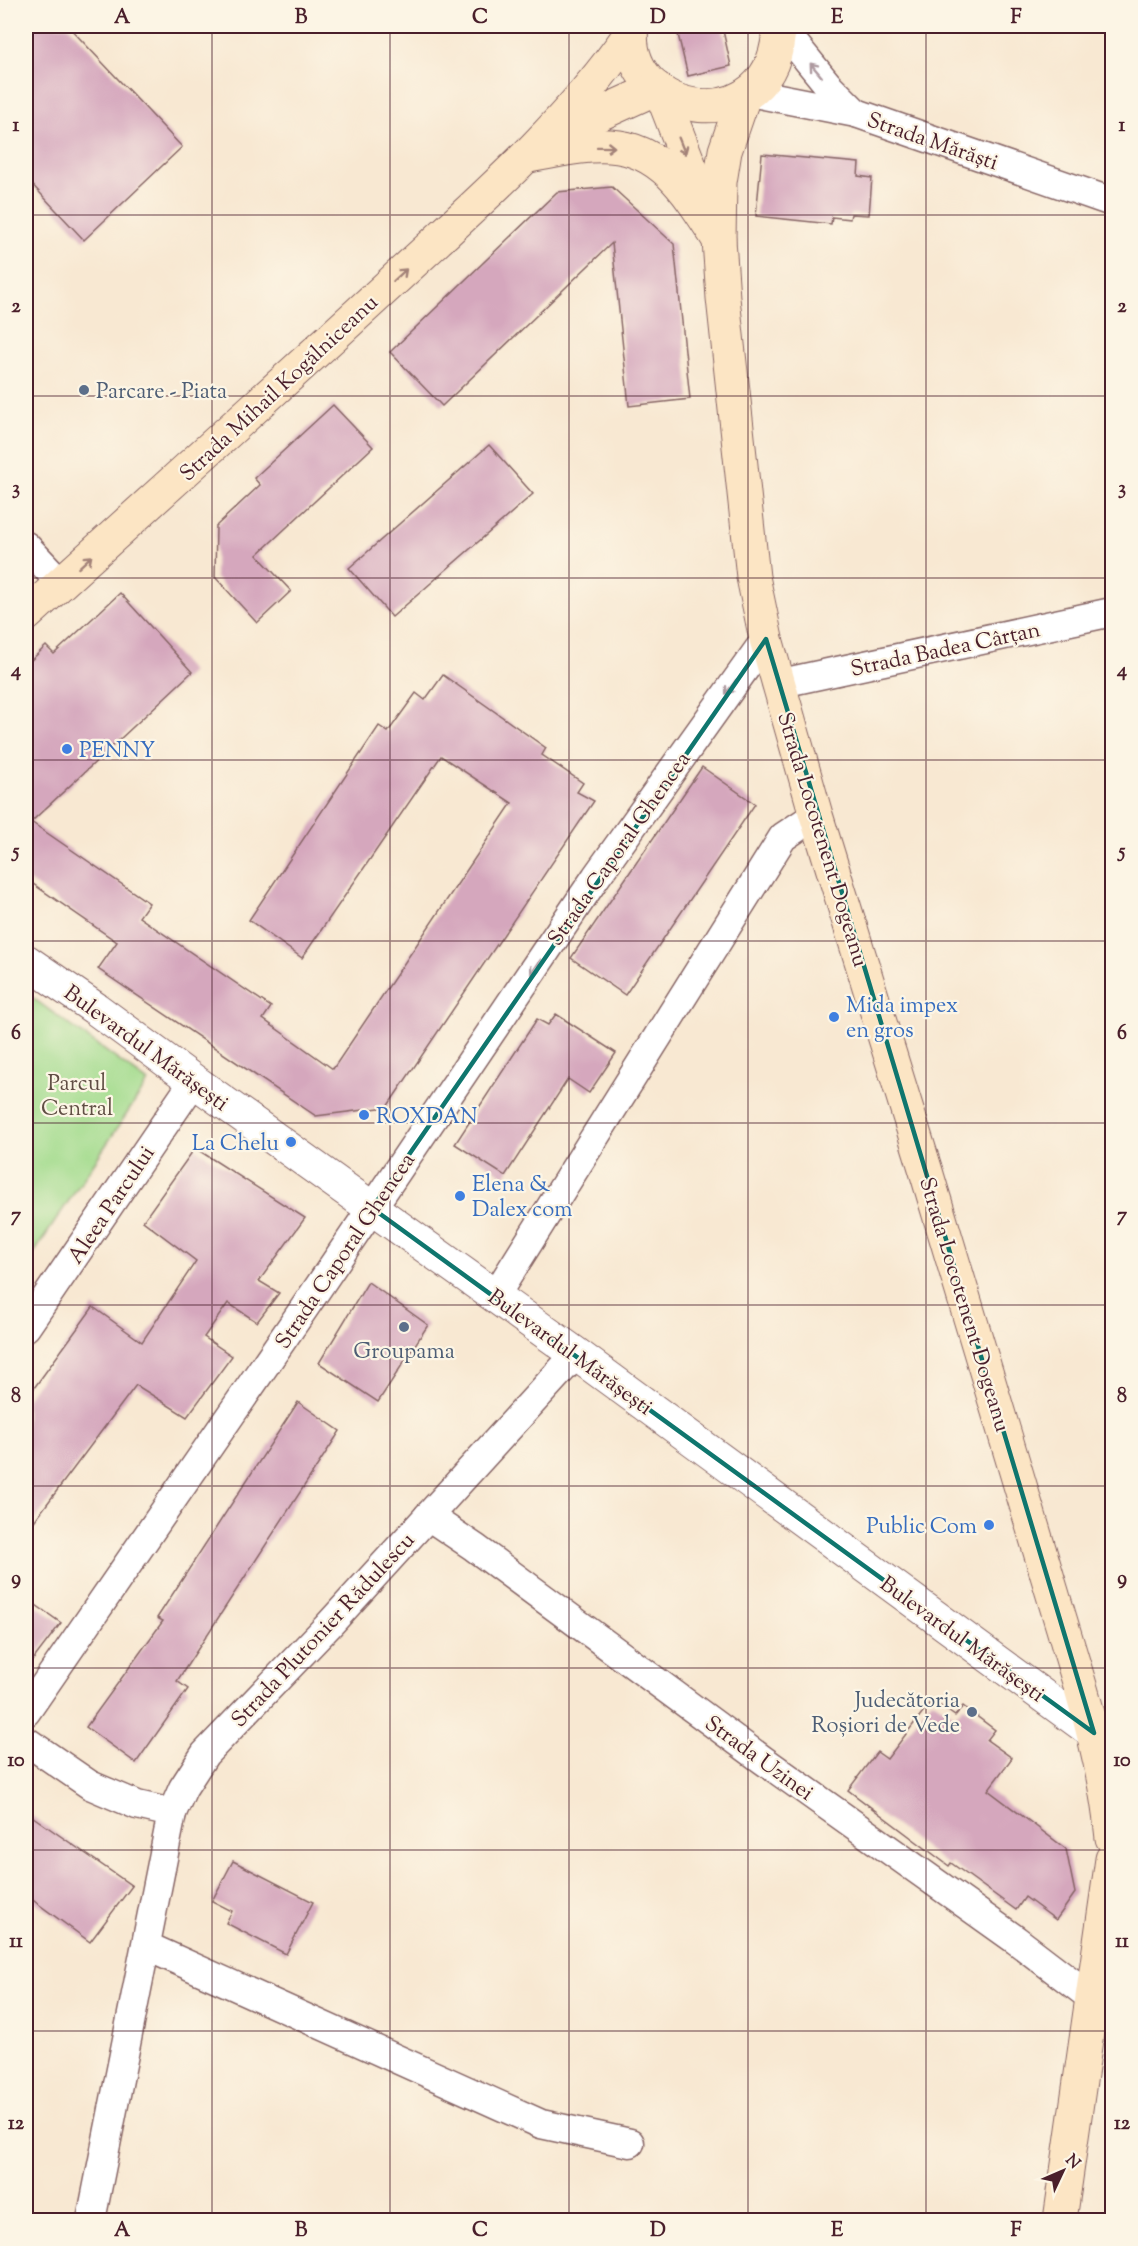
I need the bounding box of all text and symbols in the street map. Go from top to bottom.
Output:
text: A [114,4,131,33]
text: B [295,4,308,33]
text: C [472,4,488,33]
text: D [650,4,666,33]
text: E [831,4,844,33]
text: F [1010,4,1022,33]
one-way arrow [810,63,823,79]
street label: Strada Mărăști [862,105,1002,180]
text: 1 [13,112,20,141]
text: 1 [1119,112,1126,141]
one-way arrow [678,137,689,155]
one-way arrow [596,141,616,152]
one-way arrow [392,268,407,282]
street label: Strada Mihail Kogălniceanu [174,288,387,490]
text: 2 [11,293,21,322]
text: 2 [1117,293,1127,322]
place label: Parcare - Piata [96,377,227,409]
marker: Parcare - Piata [77,383,91,397]
text: 3 [12,475,20,504]
text: 3 [1118,475,1126,504]
one-way arrow [77,555,92,569]
street label: Strada Badea Cârțan [848,615,1043,687]
text: 4 [10,657,21,686]
text: 4 [1116,657,1127,686]
one-way arrow [725,678,738,694]
street label: Strada Locotenent Dogeanu [767,709,875,972]
place label: PENNY [79,736,156,768]
marker: PENNY [60,742,74,756]
street label: Strada Caporal Ghencea [541,746,700,953]
text: 5 [11,838,20,867]
text: 5 [1117,838,1126,867]
one-way arrow [530,958,542,975]
street label: Bulevardul Mărășești [56,978,235,1120]
place label: Mida impex en gros [846,991,958,1048]
marker: Mida impex en gros [827,1010,841,1024]
text: 6 [11,1020,21,1049]
text: 6 [1117,1020,1127,1049]
park label: Parcul Central [41,1069,113,1126]
place label: ROXDAN [376,1102,478,1134]
marker: ROXDAN [357,1108,371,1122]
place label: La Chelu [192,1129,279,1161]
marker: La Chelu [284,1135,298,1149]
street label: Aleea Parcului [61,1140,164,1271]
street label: Strada Caporal Ghencea [269,1147,424,1356]
place label: Elena & Dalex com [472,1170,572,1227]
street label: Strada Locotenent Dogeanu [909,1174,1017,1437]
marker: Elena & Dalex com [453,1189,467,1203]
text: 7 [11,1202,22,1231]
text: 7 [1117,1202,1128,1231]
street label: Bulevardul Mărășești [480,1282,659,1424]
marker: Groupama [397,1320,411,1334]
place label: Groupama [353,1337,455,1369]
text: 8 [11,1383,21,1412]
text: 8 [1117,1383,1127,1412]
place label: Public Com [866,1512,977,1544]
marker: Public Com [982,1518,996,1532]
street label: Strada Plutonier Rădulescu [225,1526,424,1736]
text: 9 [11,1565,21,1594]
text: 9 [1117,1565,1127,1594]
street label: Bulevardul Mărășești [872,1569,1051,1711]
place label: Judecătoria Roșiori de Vede [811,1686,960,1743]
marker: Judecătoria Roșiori de Vede [965,1705,979,1719]
street label: Strada Uzinei [697,1709,819,1810]
text: 10 [7,1747,25,1776]
text: 10 [1113,1747,1131,1776]
text: 11 [9,1928,23,1957]
text: 11 [1115,1928,1129,1957]
text: 12 [8,2110,25,2139]
text: 12 [1114,2110,1131,2139]
north arrow [1033,2141,1093,2201]
text: N [1059,2150,1085,2175]
text: A [114,2217,131,2246]
text: B [295,2217,308,2246]
text: C [472,2217,488,2246]
text: D [650,2217,666,2246]
text: E [831,2217,844,2246]
text: F [1010,2217,1022,2246]

